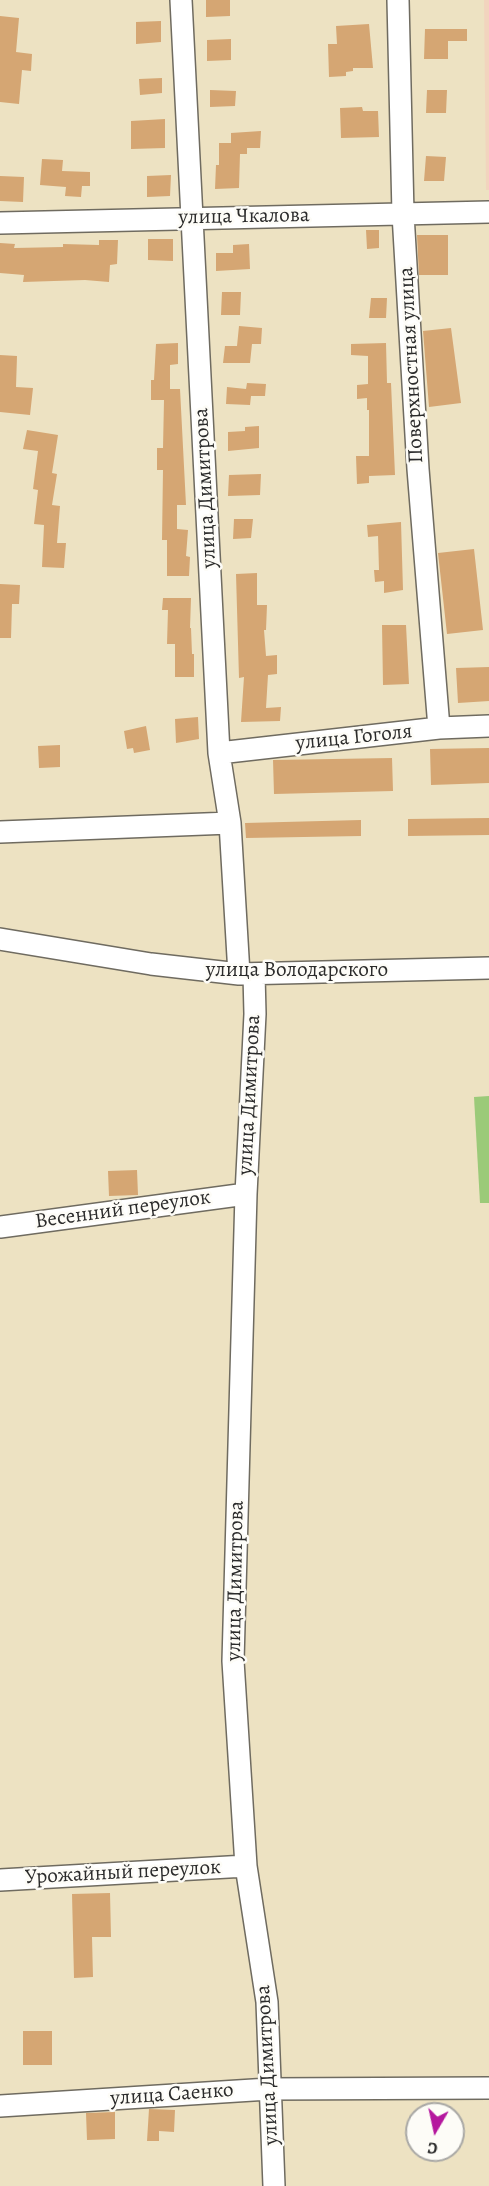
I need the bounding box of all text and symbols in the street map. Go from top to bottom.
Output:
street label: улица Чкалова [178,203,310,231]
street label: Поверхностная улица [394,266,430,464]
street label: улица Димитрова [189,407,223,569]
street label: улица Гоголя [294,719,414,757]
street label: улица Володарского [206,958,388,984]
street label: улица Димитрова [233,1014,267,1176]
street label: Весенний переулок [34,1185,212,1235]
street label: улица Димитрова [222,1501,250,1661]
street label: Урожайный переулок [24,1855,222,1891]
street label: улица Димитрова [251,1984,285,2146]
street label: улица Саенко [110,2078,234,2112]
north arrow [405,2102,465,2162]
text: С [426,2136,439,2159]

